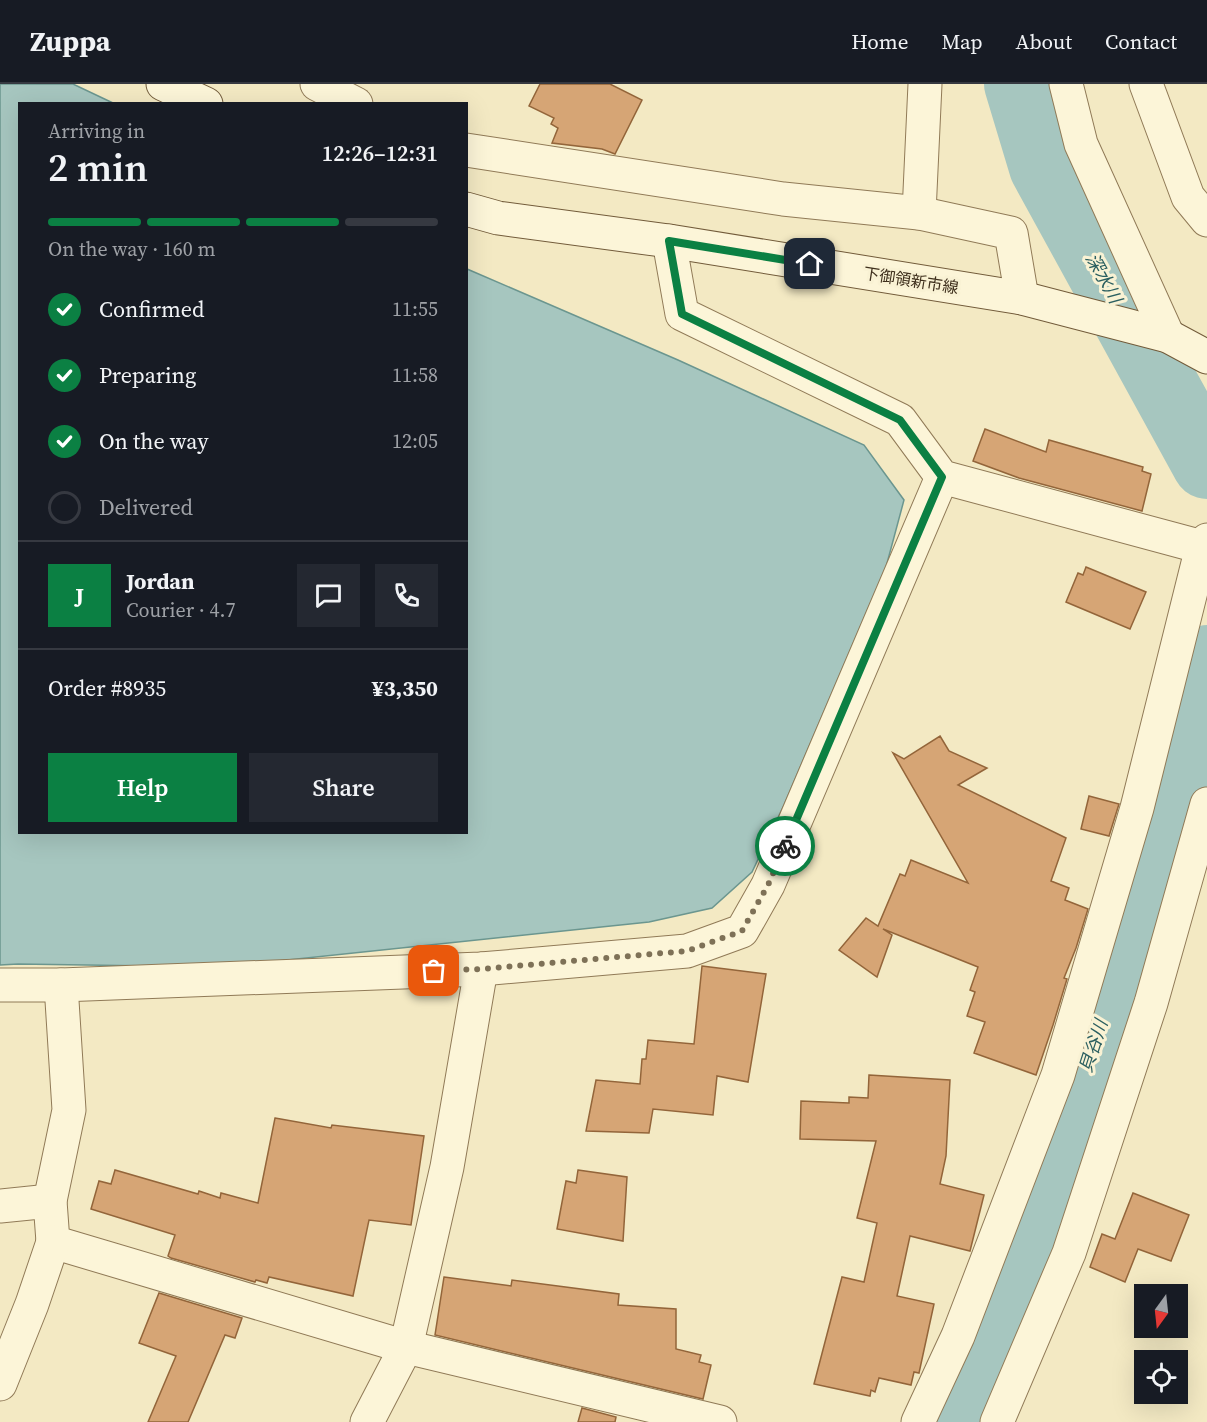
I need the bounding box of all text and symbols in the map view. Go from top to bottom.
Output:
text: Zuppa [30,22,111,60]
text: Home [851,27,909,56]
text: Map [942,27,983,56]
text: About [1016,27,1072,56]
text: Contact [1105,27,1177,56]
text: Arriving in [48,117,145,145]
text: 12:26–12:31 [322,138,438,168]
text: 2 min [48,141,148,194]
text: On the way · 160 m [48,235,215,263]
pin [784,238,835,289]
icon: home [793,247,826,280]
water label: 深水川 [1080,248,1129,309]
street label: 下御領新市線 [862,262,960,298]
icon: check [48,293,81,326]
text: Confirmed [99,294,204,324]
text: 11:55 [392,295,438,323]
icon: check [48,359,81,392]
text: Preparing [99,360,196,390]
text: 11:58 [392,361,438,389]
icon: check [48,425,81,458]
text: On the way [99,426,208,456]
text: 12:05 [392,427,438,455]
text: Delivered [99,492,193,522]
button: chat [297,564,360,627]
button: phone [375,564,438,627]
text: Jordan [126,566,194,596]
text: J [75,580,84,610]
text: Courier · 4.7 [126,596,235,624]
text: Order #8935 [48,673,166,703]
text: ¥3,350 [372,673,438,703]
button: Help [48,753,237,822]
button: Share [249,753,438,822]
courier [755,816,815,876]
icon: bike [769,830,802,863]
pin [408,945,459,996]
icon: bag [417,954,450,987]
water label: 貝谷川 [1073,1015,1114,1076]
north arrow [1134,1284,1188,1338]
map controls [1134,1284,1188,1404]
button: locate [1134,1350,1188,1404]

